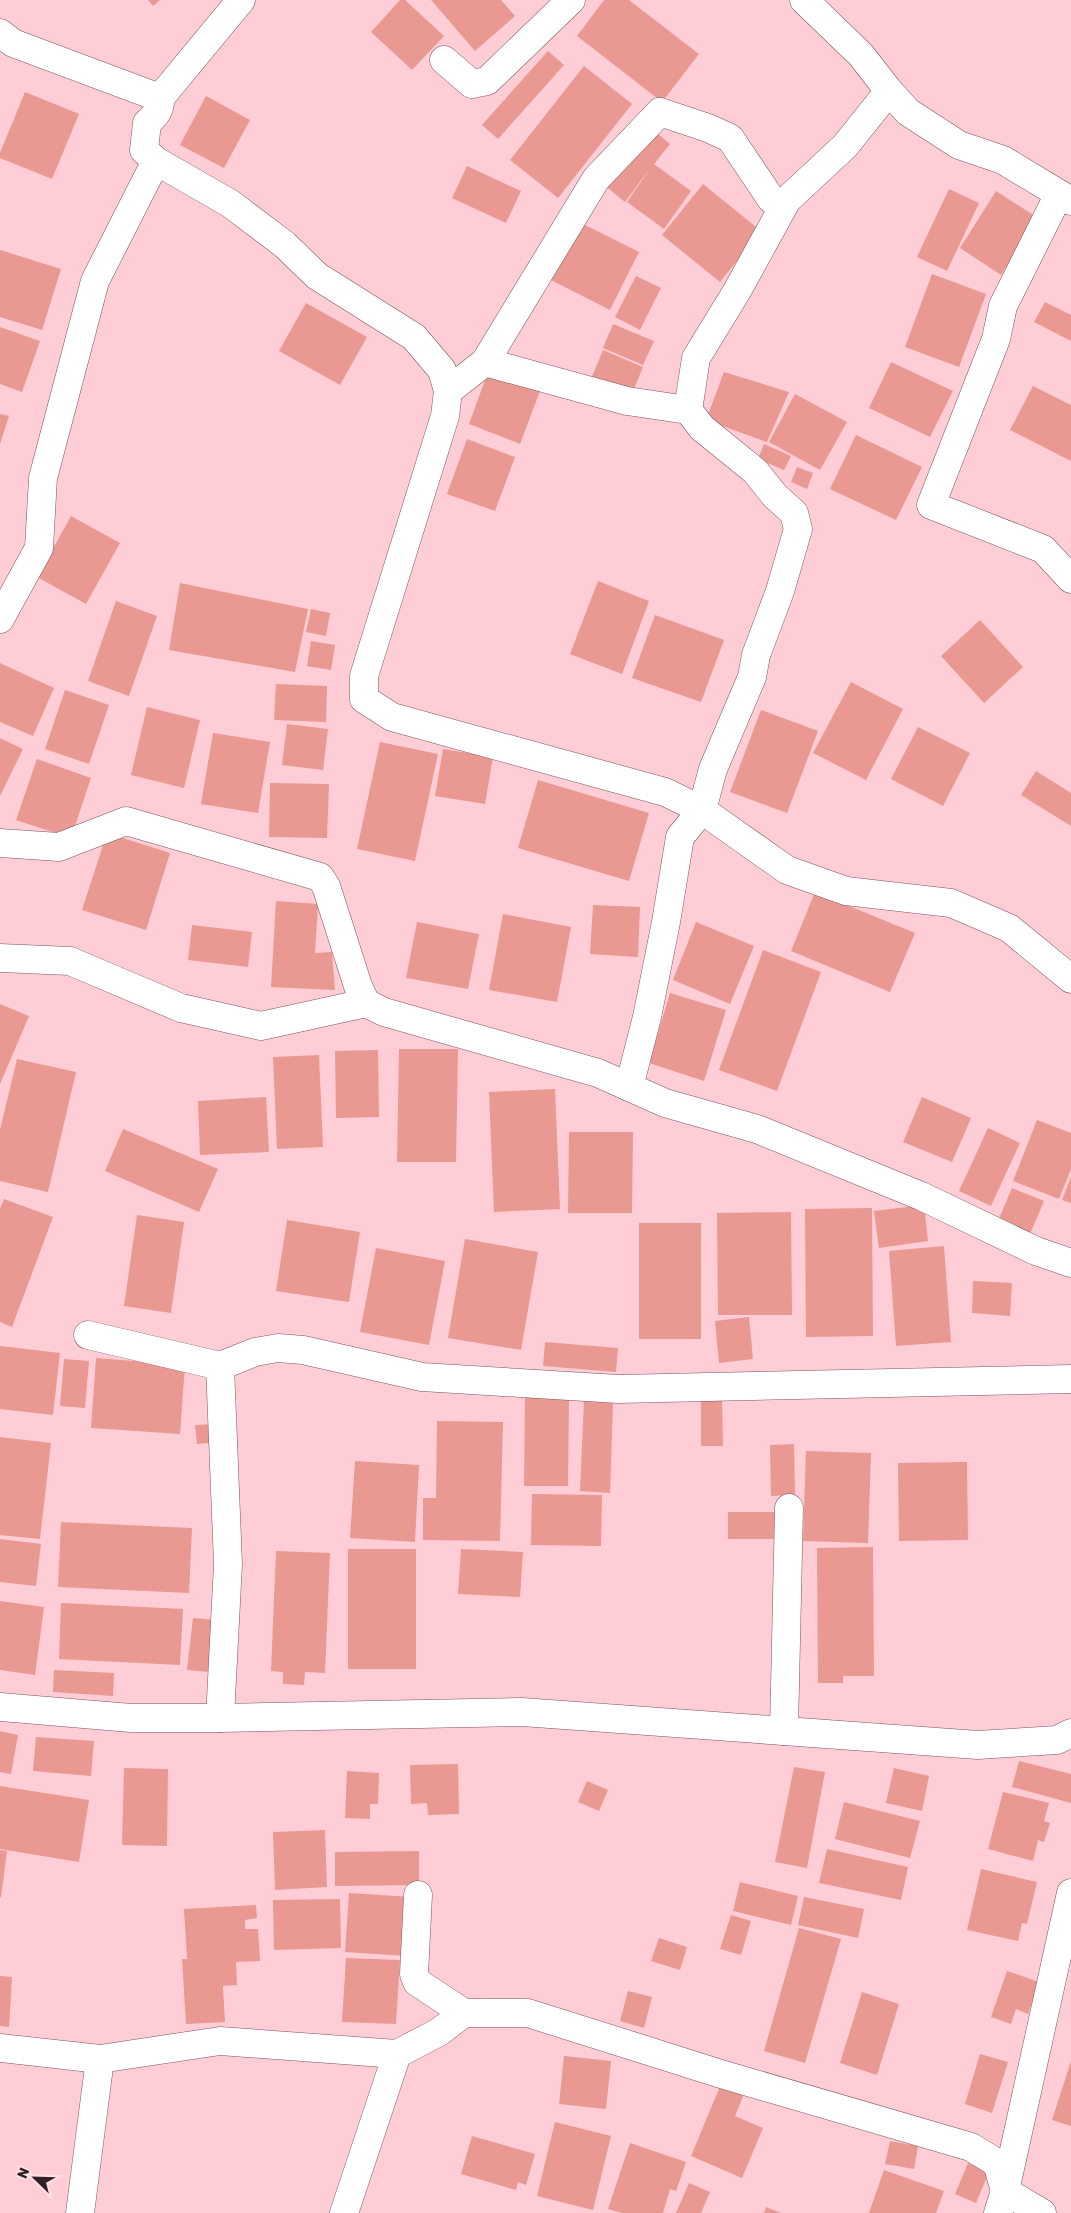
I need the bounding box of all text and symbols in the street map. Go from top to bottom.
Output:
north arrow [10,2153,60,2203]
text: N [14,2165,33,2181]

